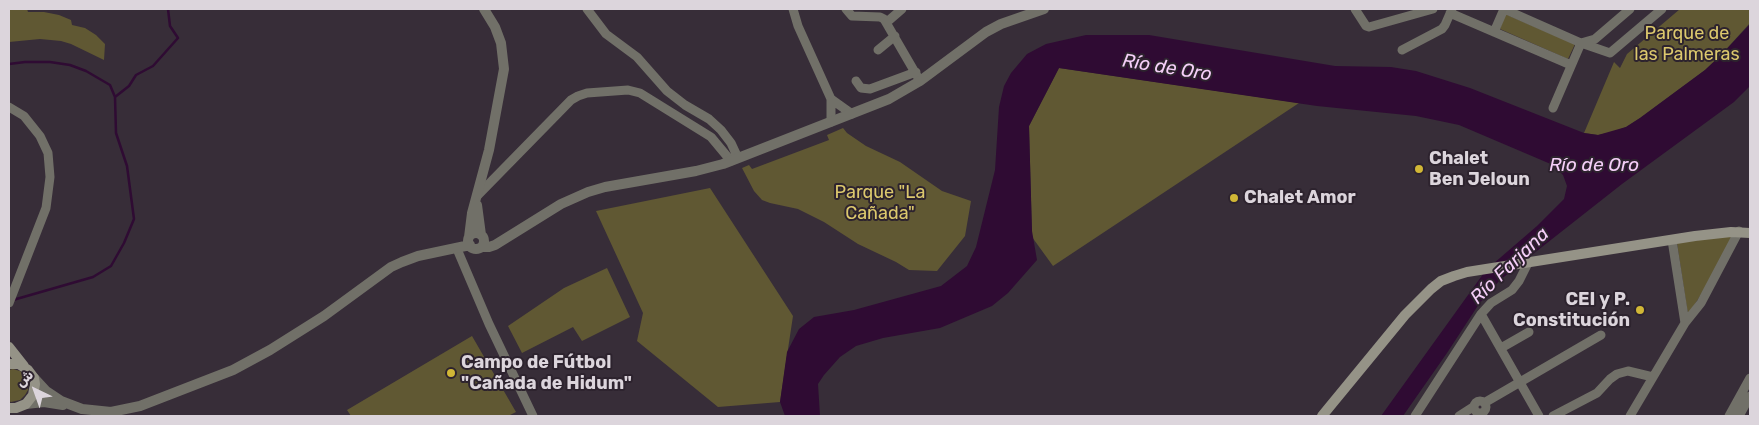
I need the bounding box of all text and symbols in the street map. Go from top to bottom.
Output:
park label: Parque de las Palmeras [1634,23,1740,66]
water label: Río de Oro [1121,50,1213,86]
place label: Chalet Ben Jeloun [1429,148,1530,190]
water label: Río de Oro [1549,155,1639,177]
marker: Chalet Ben Jeloun [1413,163,1425,175]
park label: Parque "La Cañada" [835,182,925,224]
place label: Chalet Amor [1244,187,1356,209]
marker: Chalet Amor [1228,192,1240,204]
water label: Río Farjana [1466,223,1554,309]
place label: CEI y P. Constitución [1513,289,1630,332]
marker: CEI y P. Constitución [1634,304,1646,316]
place label: Campo de Fútbol "Cañada de Hidum" [461,352,632,394]
north arrow [10,365,60,415]
text: ش [12,366,37,391]
marker: Campo de Fútbol "Cañada de Hidum" [445,367,457,379]

